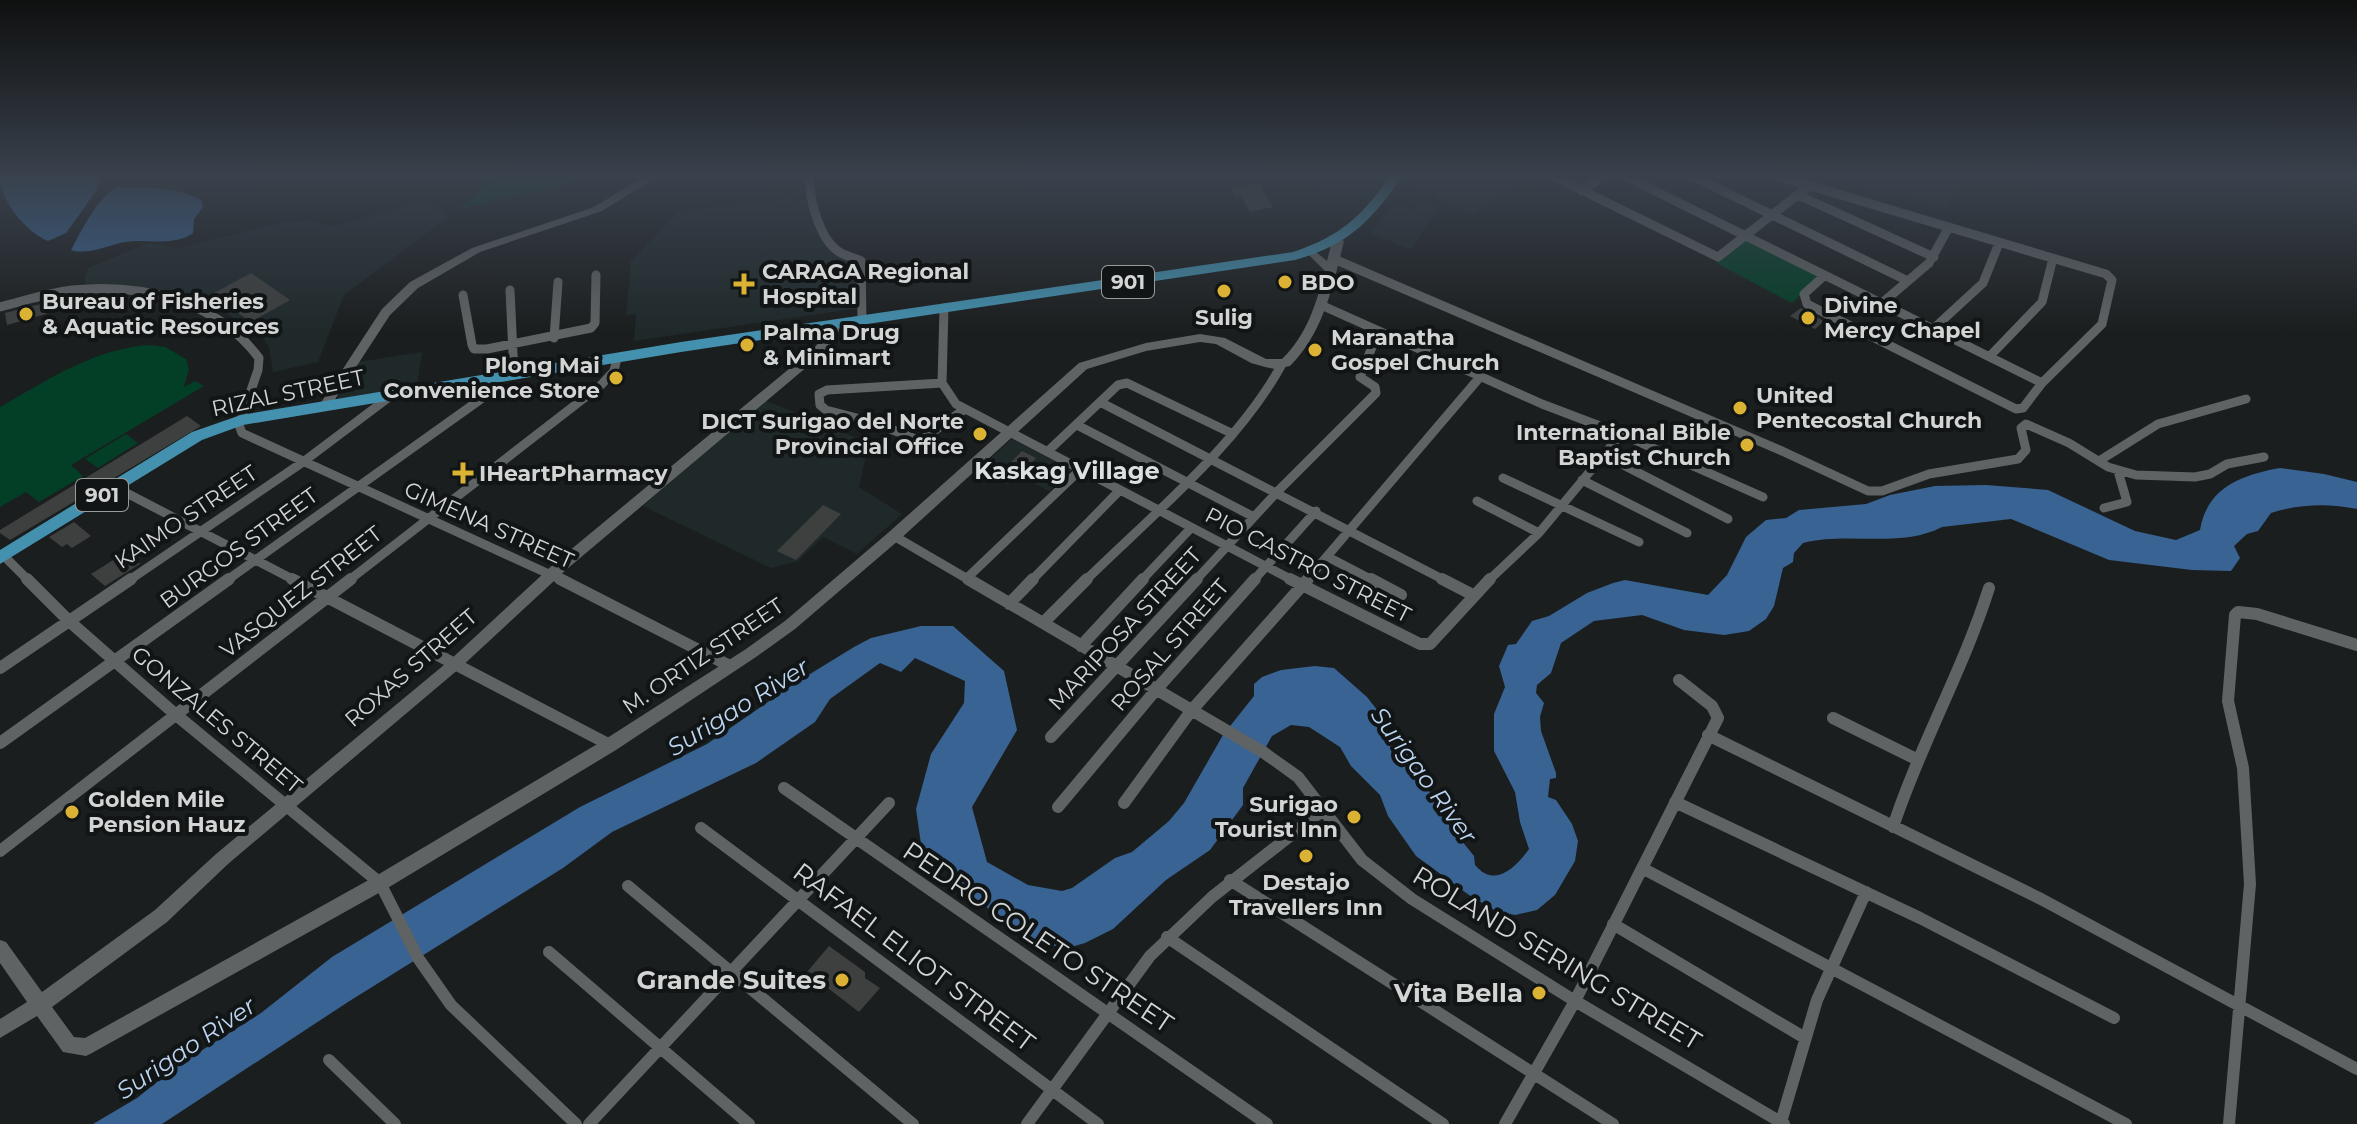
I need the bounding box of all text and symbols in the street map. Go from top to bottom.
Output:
place label: CARAGA Regional Hospital [762,258,969,310]
road number: 901 [1102,266,1154,298]
place label: BDO [1301,269,1355,296]
marker: CARAGA Regional Hospital [733,273,755,295]
marker: BDO [1276,273,1294,291]
marker: Sulig [1215,282,1233,300]
place label: Bureau of Fisheries & Aquatic Resources [42,288,280,340]
place label: Divine Mercy Chapel [1824,292,1981,344]
place label: Sulig [1195,304,1253,331]
marker: Bureau of Fisheries & Aquatic Resources [17,305,35,323]
marker: Divine Mercy Chapel [1799,309,1817,327]
place label: Palma Drug & Minimart [763,319,900,371]
place label: Maranatha Gospel Church [1331,324,1500,376]
marker: Palma Drug & Minimart [738,336,756,354]
marker: Maranatha Gospel Church [1306,341,1324,359]
place label: Plong Mai Convenience Store [384,352,600,404]
street label: RIZAL STREET [209,364,367,422]
marker: Plong Mai Convenience Store [607,369,625,387]
place label: United Pentecostal Church [1756,382,1982,434]
marker: United Pentecostal Church [1731,399,1749,417]
place label: DICT Surigao del Norte Provincial Office [701,408,964,460]
place label: International Bible Baptist Church [1516,419,1731,471]
marker: DICT Surigao del Norte Provincial Office [971,425,989,443]
marker: International Bible Baptist Church [1738,436,1756,454]
district label: Kaskag Village [974,456,1160,485]
street label: KAIMO STREET [109,459,263,575]
place label: IHeartPharmacy [479,460,669,487]
marker: IHeartPharmacy [454,464,472,482]
street label: GIMENA STREET [400,476,578,575]
road number: 901 [76,479,128,511]
street label: BURGOS STREET [155,481,324,614]
street label: PIO CASTRO STREET [1201,501,1416,629]
street label: VASQUEZ STREET [214,520,388,664]
street label: MARIPOSA STREET [1043,542,1208,716]
street label: ROSAL STREET [1105,573,1235,717]
street label: M. ORTIZ STREET [617,592,789,720]
street label: ROXAS STREET [339,603,483,733]
street label: GONZALES STREET [126,641,308,799]
water label: Surigao River [662,651,815,762]
water label: Surigao River [1365,701,1484,850]
place label: Golden Mile Pension Hauz [88,786,246,838]
place label: Surigao Tourist Inn [1215,791,1338,843]
marker: Golden Mile Pension Hauz [63,803,81,821]
marker: Surigao Tourist Inn [1345,808,1363,826]
street label: PEDRO COLETO STREET [897,834,1179,1040]
marker: Destajo Travellers Inn [1297,847,1315,865]
street label: RAFAEL ELIOT STREET [787,856,1041,1058]
street label: ROLAND SERING STREET [1407,859,1707,1057]
place label: Destajo Travellers Inn [1229,869,1383,921]
place label: Grande Suites [637,964,826,996]
marker: Grande Suites [833,971,851,989]
place label: Vita Bella [1393,977,1523,1009]
marker: Vita Bella [1530,984,1548,1002]
water label: Surigao River [111,990,262,1105]

